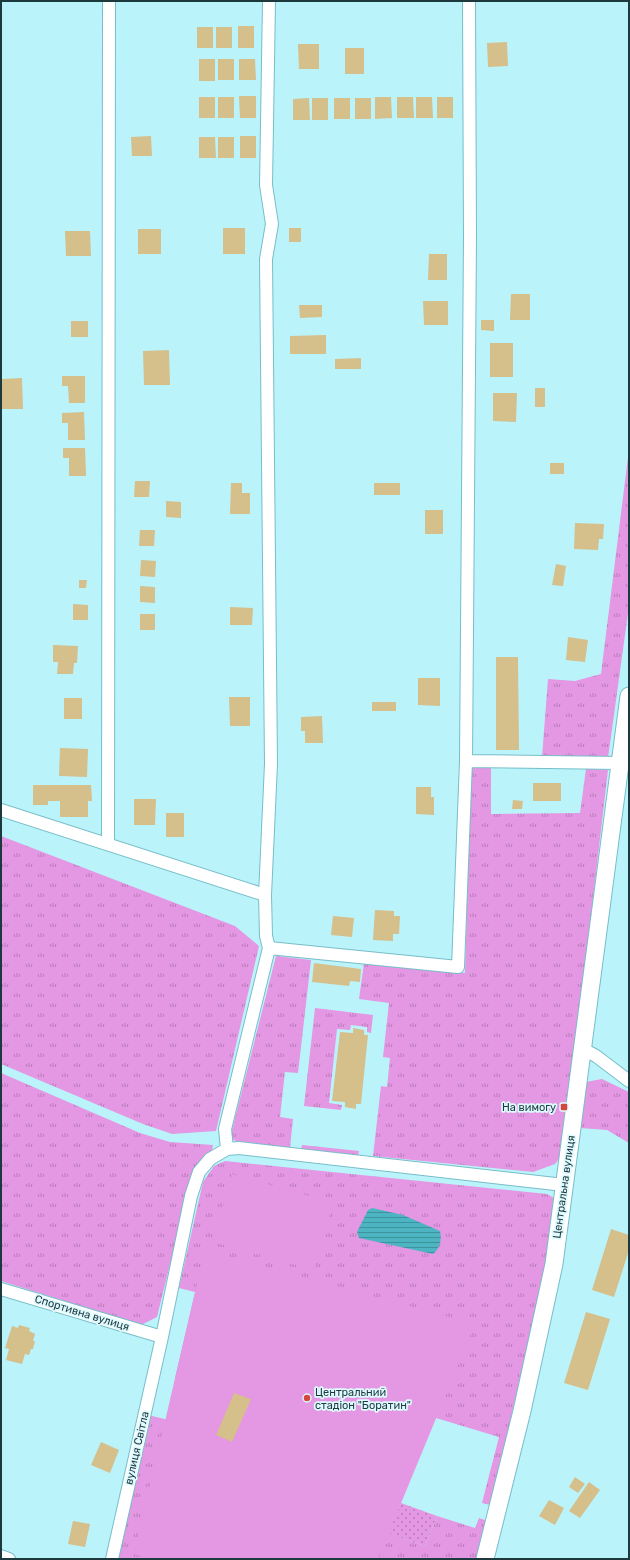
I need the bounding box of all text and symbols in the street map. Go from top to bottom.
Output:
place label: На вимогу [502,1101,556,1114]
marker: На вимогу [559,1102,569,1112]
street label: Центральна вулиця [550,1134,578,1240]
street label: Спортивна вулиця [33,1292,131,1334]
place label: Центральний стадіон "Боратин" [315,1386,411,1412]
marker: Центральний стадіон "Боратин" [302,1393,312,1403]
street label: вулиця Світла [122,1410,152,1486]

